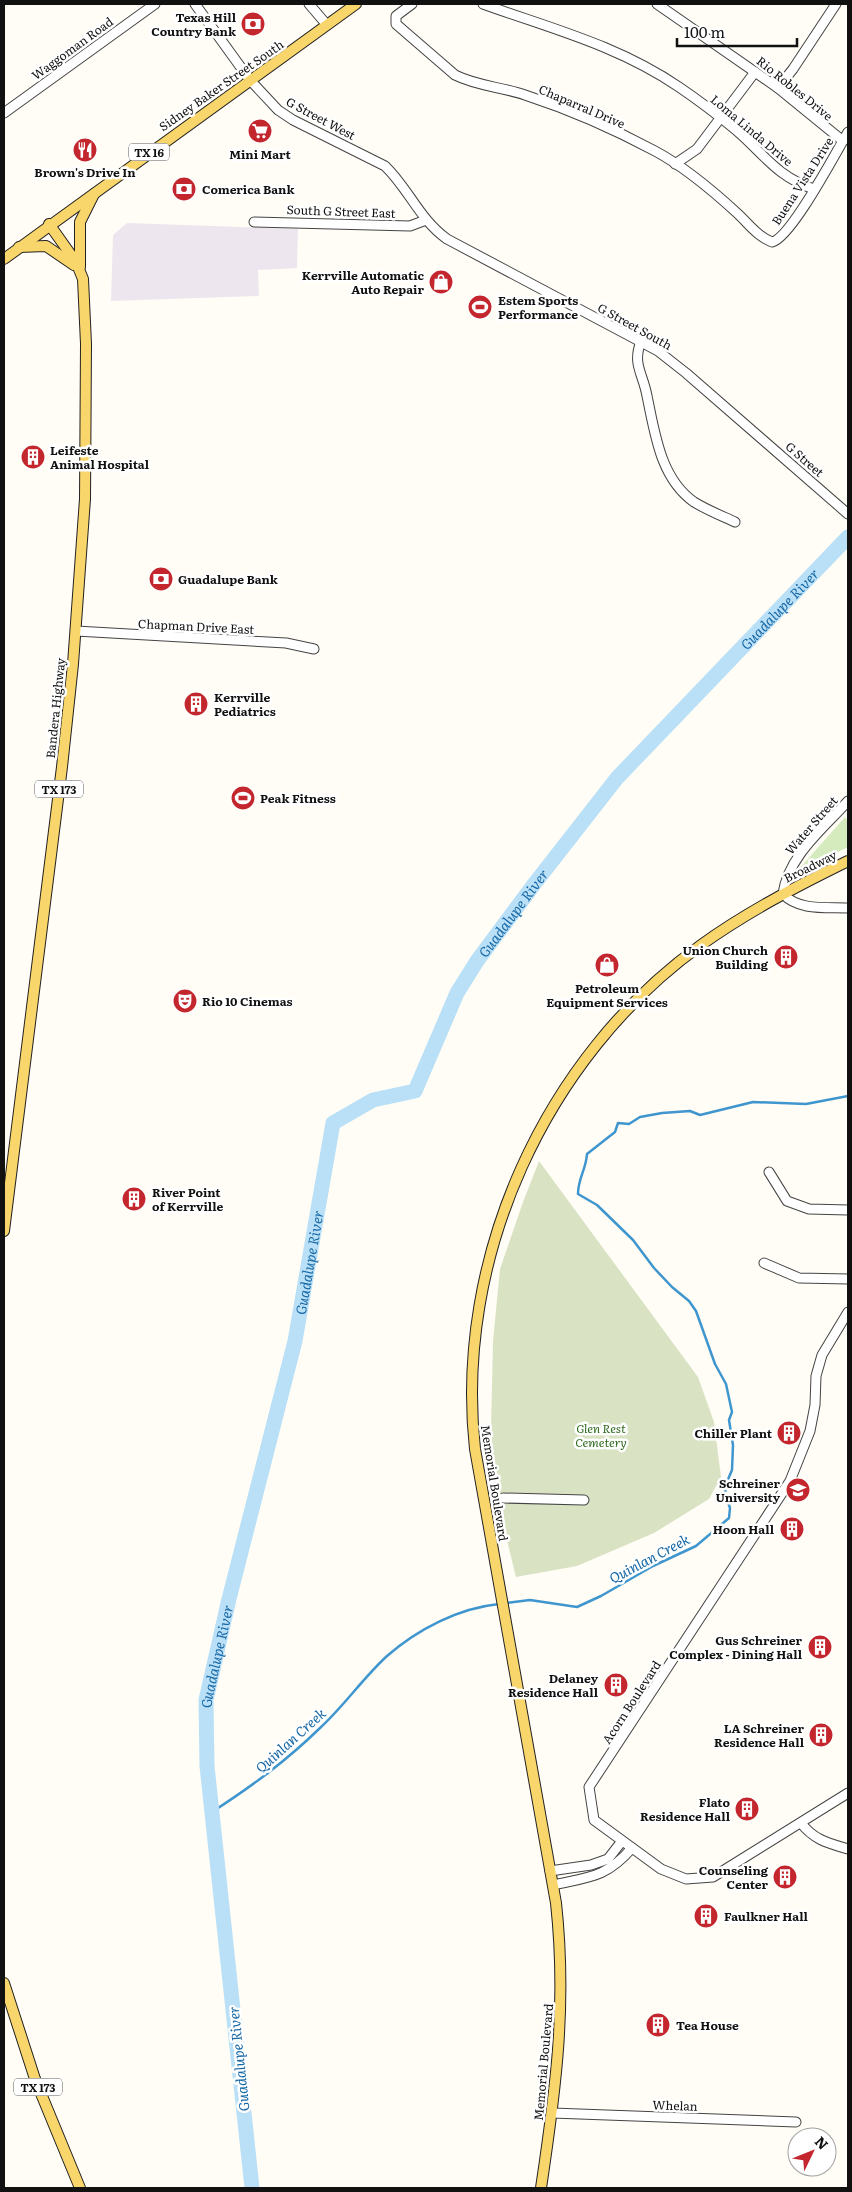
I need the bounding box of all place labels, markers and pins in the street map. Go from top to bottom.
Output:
place label: Texas Hill Country Bank [151,8,237,40]
bank icon: Texas Hill Country Bank [240,11,266,37]
supermarket icon: Mini Mart [247,118,273,144]
restaurant icon: Brown's Drive In [72,137,98,163]
place label: Mini Mart [229,145,292,163]
place label: Brown's Drive In [34,163,136,181]
bank icon: Comerica Bank [171,176,197,202]
place label: Comerica Bank [202,180,295,198]
place label: Kerrville Automatic Auto Repair [302,266,424,298]
shop icon: Kerrville Automatic Auto Repair [428,269,454,295]
place label: Estem Sports Performance [498,291,578,323]
sports icon: Estem Sports Performance [467,294,493,320]
place label: Leifeste Animal Hospital [50,441,150,473]
building icon: Leifeste Animal Hospital [20,444,46,470]
bank icon: Guadalupe Bank [148,566,174,592]
place label: Guadalupe Bank [178,570,279,588]
place label: Kerrville Pediatrics [214,688,276,720]
building icon: Kerrville Pediatrics [183,691,209,717]
sports icon: Peak Fitness [230,785,256,811]
place label: Peak Fitness [260,789,336,807]
place label: Union Church Building [682,941,769,973]
building icon: Union Church Building [773,944,799,970]
shop icon: Petroleum Equipment Services [594,952,620,978]
place label: Petroleum Equipment Services [546,979,668,1011]
theatre icon: Rio 10 Cinemas [172,988,198,1014]
place label: Rio 10 Cinemas [202,992,293,1010]
place label: River Point of Kerrville [152,1183,223,1215]
building icon: River Point of Kerrville [121,1186,147,1212]
building icon: Chiller Plant [776,1420,802,1446]
place label: Chiller Plant [694,1424,773,1442]
place label: Schreiner University [716,1474,781,1506]
school or university icon: Schreiner University [785,1477,811,1503]
building icon: Hoon Hall [779,1516,805,1542]
place label: Hoon Hall [713,1520,775,1538]
place label: Gus Schreiner Complex - Dining Hall [669,1631,803,1663]
building icon: Gus Schreiner Complex - Dining Hall [807,1634,833,1660]
place label: Delaney Residence Hall [508,1669,599,1701]
building icon: Delaney Residence Hall [603,1672,629,1698]
place label: LA Schreiner Residence Hall [714,1719,805,1751]
building icon: LA Schreiner Residence Hall [808,1722,834,1748]
place label: Flato Residence Hall [640,1793,731,1825]
building icon: Flato Residence Hall [734,1796,760,1822]
place label: Counseling Center [699,1861,769,1893]
building icon: Counseling Center [772,1864,798,1890]
building icon: Faulkner Hall [693,1903,719,1929]
place label: Faulkner Hall [724,1907,809,1925]
building icon: Tea House [645,2012,671,2038]
place label: Tea House [676,2016,739,2034]

